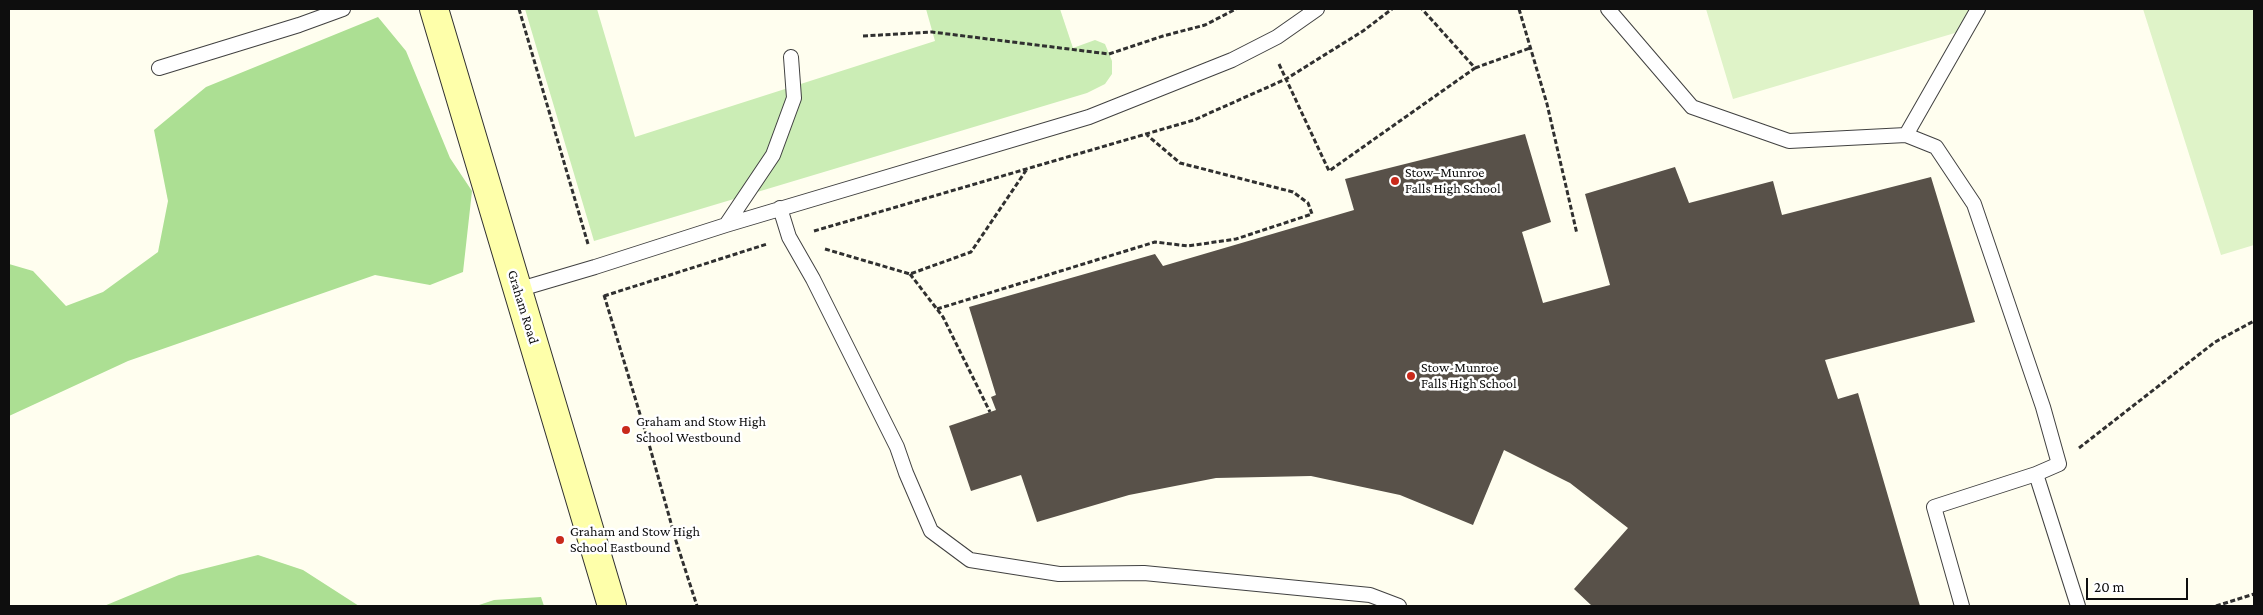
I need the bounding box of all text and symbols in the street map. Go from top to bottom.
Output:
place label: Stow–Munroe Falls High School [1405,165,1501,198]
marker: Stow–Munroe Falls High School [1389,175,1401,187]
street label: Graham Road [504,268,542,346]
place label: Stow-Munroe Falls High School [1421,360,1517,392]
marker: Stow-Munroe Falls High School [1405,370,1417,382]
place label: Graham and Stow High School Westbound [636,414,766,447]
marker: Graham and Stow High School Westbound [620,424,632,436]
place label: Graham and Stow High School Eastbound [570,524,700,556]
marker: Graham and Stow High School Eastbound [554,534,566,546]
scale bar [2088,568,2190,600]
text: 20 m [2094,579,2125,595]

